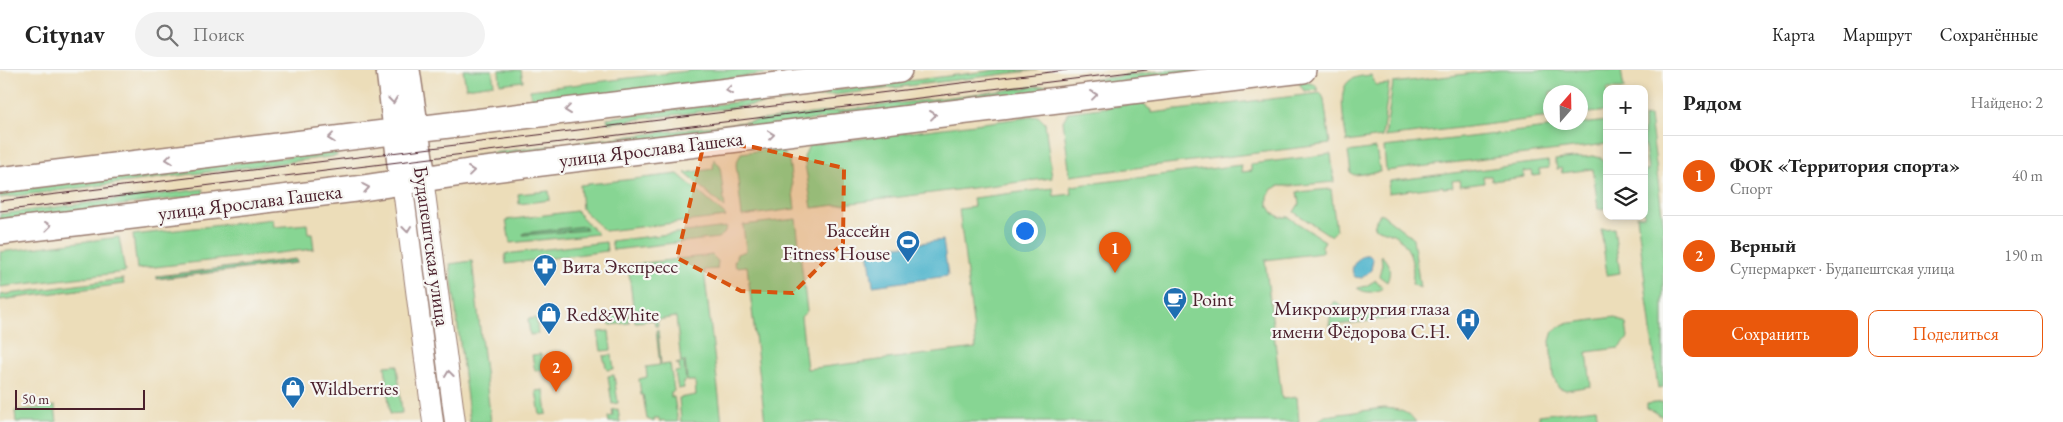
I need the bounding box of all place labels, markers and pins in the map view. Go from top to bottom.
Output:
place label: Бассейн Fitness House [782,217,890,266]
sports icon: Бассейн Fitness House [895,229,921,263]
pin: 1 [1099,232,1131,273]
pharmacy icon: Вита Экспресс [532,253,558,287]
place label: Вита Экспресс [562,253,678,279]
cafe icon: Point [1162,286,1188,320]
place label: Point [1192,286,1234,312]
place label: Микрохирургия глаза имени Фёдорова С.Н. [1272,295,1450,344]
shop icon: Red&White [536,301,562,335]
place label: Red&White [566,301,659,327]
hospital icon: Микрохирургия глаза имени Фёдорова С.Н. [1455,307,1481,341]
pin: 2 [540,351,572,392]
shop icon: Wildberries [280,375,306,409]
place label: Wildberries [310,375,398,401]

